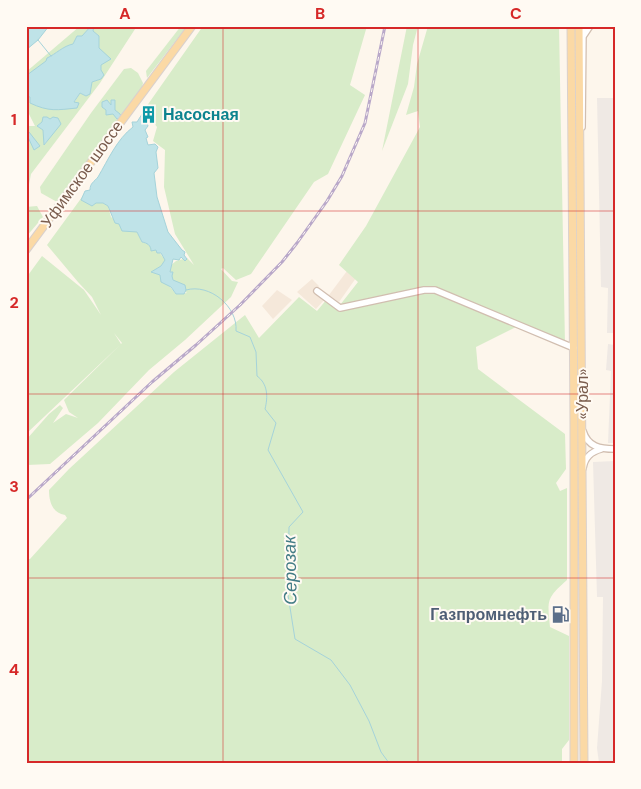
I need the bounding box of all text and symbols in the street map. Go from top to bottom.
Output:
text: A [119,3,131,24]
text: B [315,3,325,24]
text: C [510,3,522,24]
building icon: Насосная [139,104,159,124]
place label: Насосная [163,104,239,125]
text: 1 [11,109,17,130]
street label: Уфимское шоссе [36,116,128,232]
text: 2 [9,292,19,313]
street label: «Урал» [572,368,593,420]
text: 3 [9,476,19,497]
water label: Серозак [277,534,303,605]
place label: Газпромнефть [430,604,547,625]
fuel station icon: Газпромнефть [551,604,571,624]
text: 4 [9,659,19,680]

